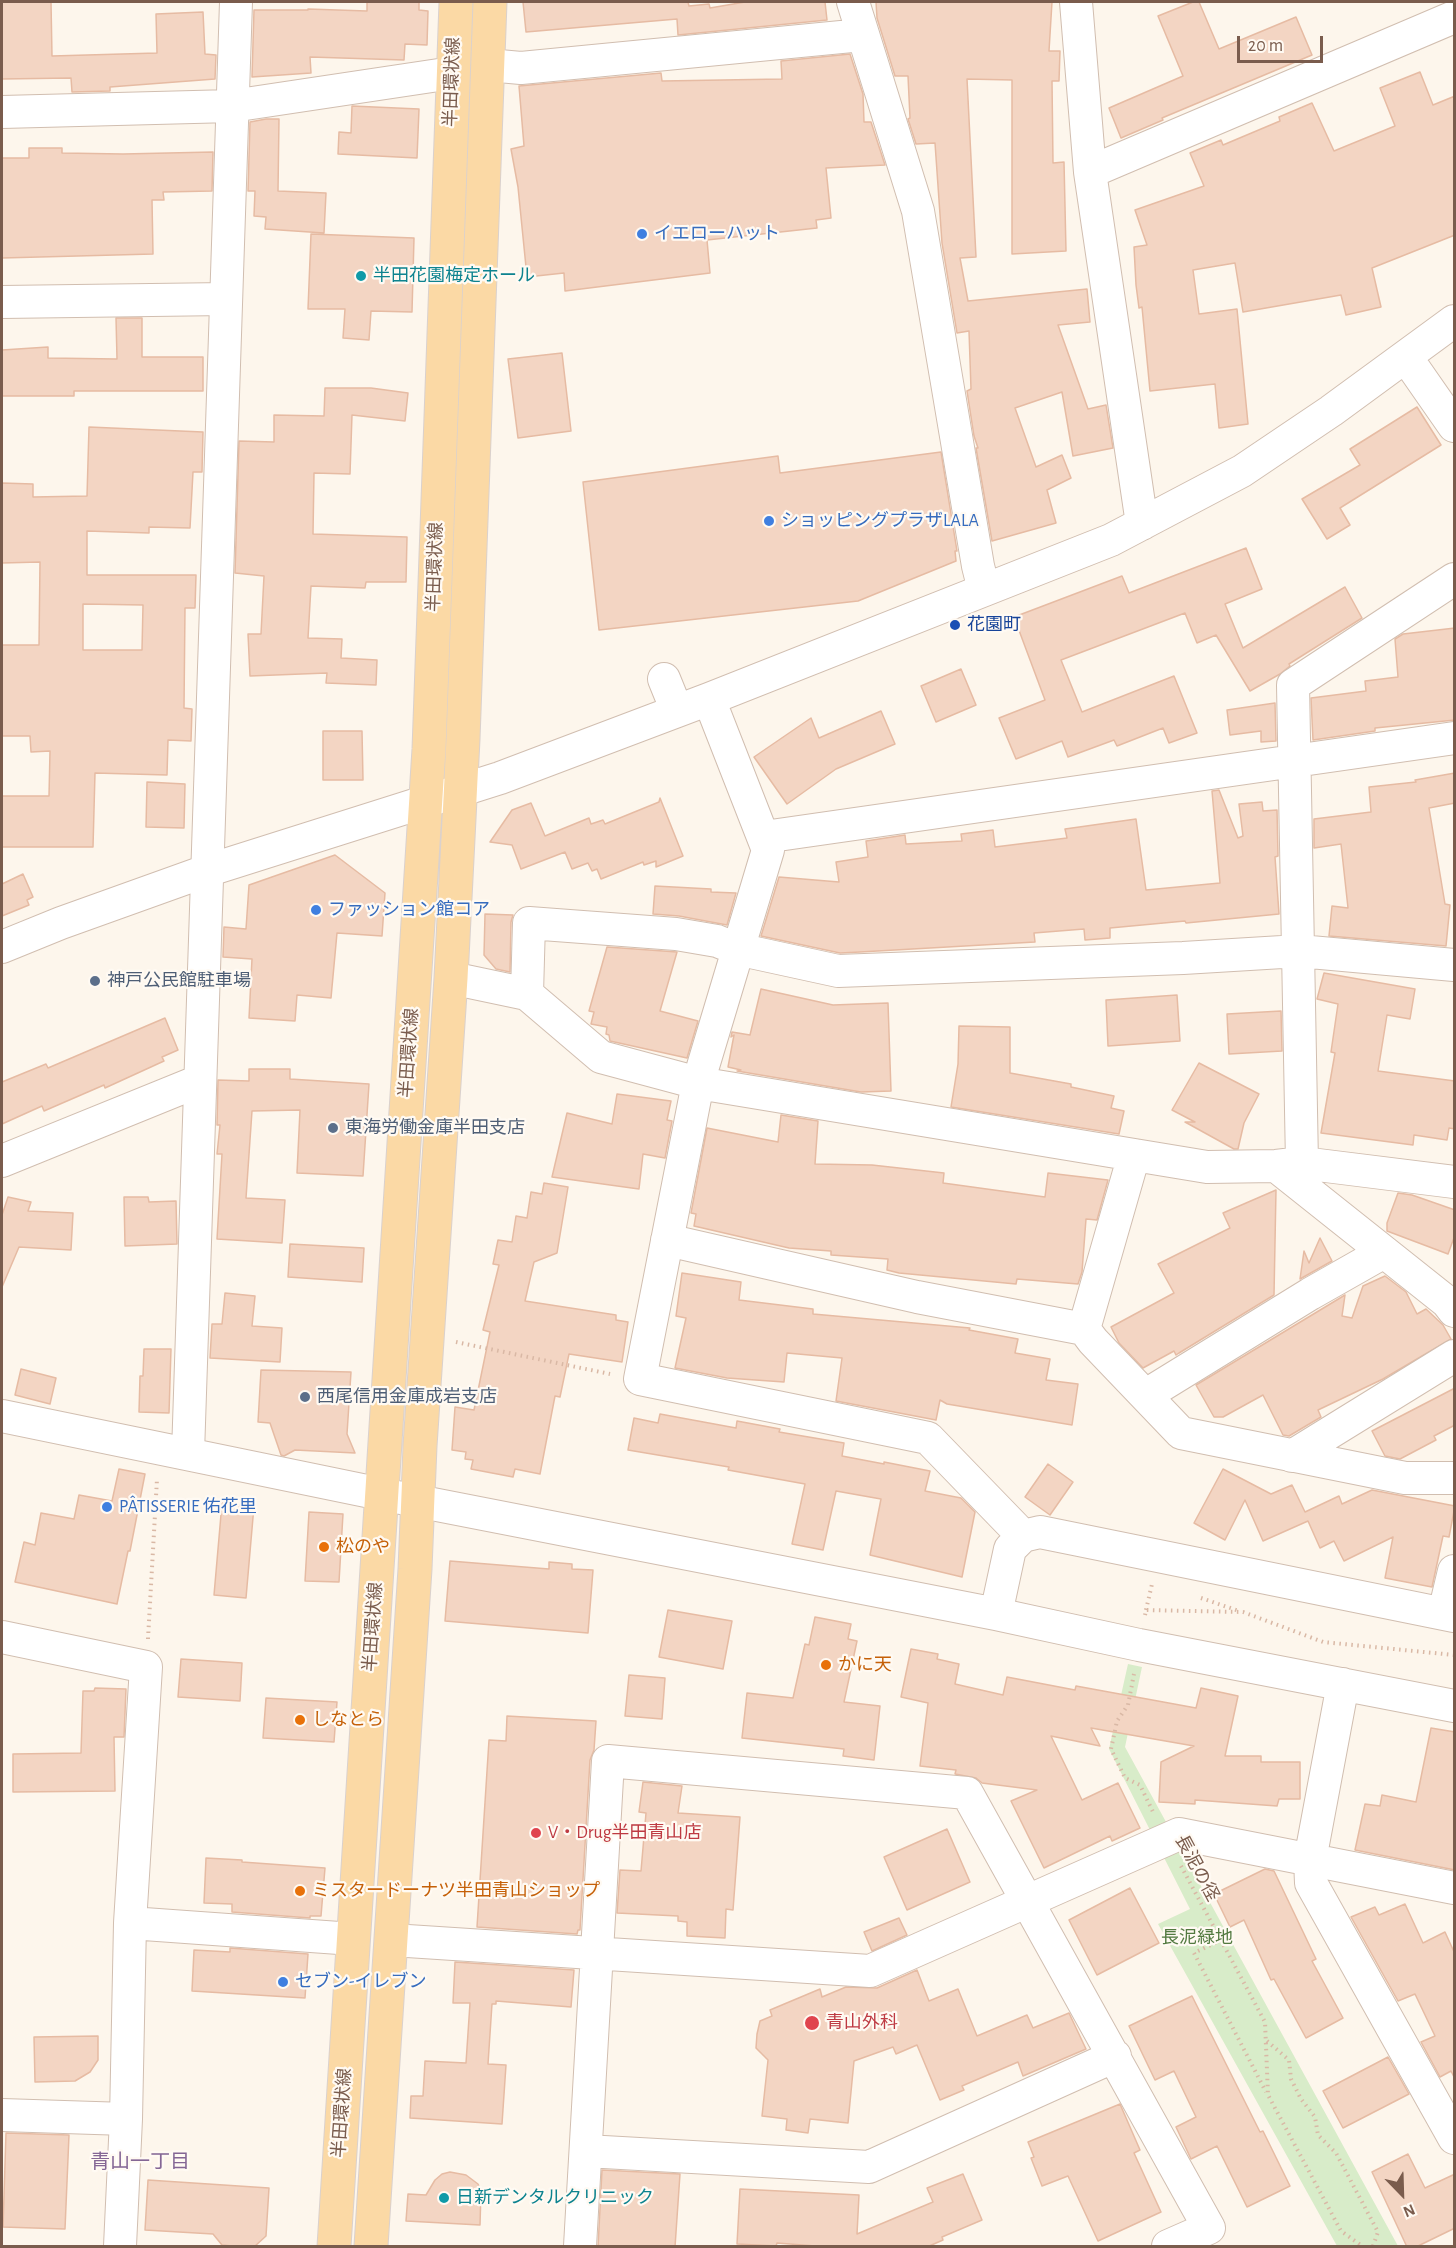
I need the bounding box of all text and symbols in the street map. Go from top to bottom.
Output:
scale bar [1240,24,1326,62]
street label: 半田環状線 [440,37,464,127]
text: 20 m [1248,37,1283,55]
place label: イエローハット [654,223,780,245]
marker: イエローハット [635,227,649,241]
place label: 半田花園梅定ホール [373,265,535,287]
marker: 半田花園梅定ホール [354,269,368,283]
place label: ショッピングプラザLALA [781,510,979,532]
marker: ショッピングプラザLALA [762,514,776,528]
street label: 半田環状線 [423,522,447,612]
place label: 花園町 [967,614,1021,636]
marker: 花園町 [948,618,962,632]
place label: ファッション館コア [328,899,490,921]
marker: ファッション館コア [309,903,323,917]
place label: 神戸公民館駐車場 [107,970,251,992]
marker: 神戸公民館駐車場 [88,974,102,988]
street label: 半田環状線 [395,1007,423,1099]
place label: 東海労働金庫半田支店 [345,1117,525,1139]
marker: 東海労働金庫半田支店 [326,1121,340,1135]
place label: 西尾信用金庫成岩支店 [317,1386,497,1408]
marker: 西尾信用金庫成岩支店 [298,1390,312,1404]
place label: PÂTISSERIE 佑花里 [119,1496,257,1518]
marker: PÂTISSERIE 佑花里 [100,1500,114,1514]
place label: 松のや [336,1536,390,1558]
marker: 松のや [317,1540,331,1554]
street label: 半田環状線 [359,1581,387,1673]
place label: かに天 [838,1654,892,1676]
marker: かに天 [819,1658,833,1672]
place label: しなとら [312,1709,384,1731]
marker: しなとら [293,1713,307,1727]
place label: V・Drug半田青山店 [548,1822,702,1844]
marker: V・Drug半田青山店 [529,1826,543,1840]
street label: 長泥の径 [1171,1831,1223,1905]
place label: ミスタードーナツ半田青山ショップ [312,1880,600,1902]
marker: ミスタードーナツ半田青山ショップ [293,1884,307,1898]
park label: 長泥緑地 [1161,1927,1233,1949]
place label: セブン-イレブン [295,1971,427,1993]
marker: セブン-イレブン [276,1975,290,1989]
place label: 青山外科 [826,2012,898,2034]
marker: 青山外科 [803,2014,821,2032]
street label: 半田環状線 [328,2067,356,2159]
district label: 青山一丁目 [90,2150,190,2174]
north arrow [1372,2164,1432,2224]
place label: 日新デンタルクリニック [456,2187,654,2209]
marker: 日新デンタルクリニック [437,2191,451,2205]
text: N [1401,2201,1417,2220]

